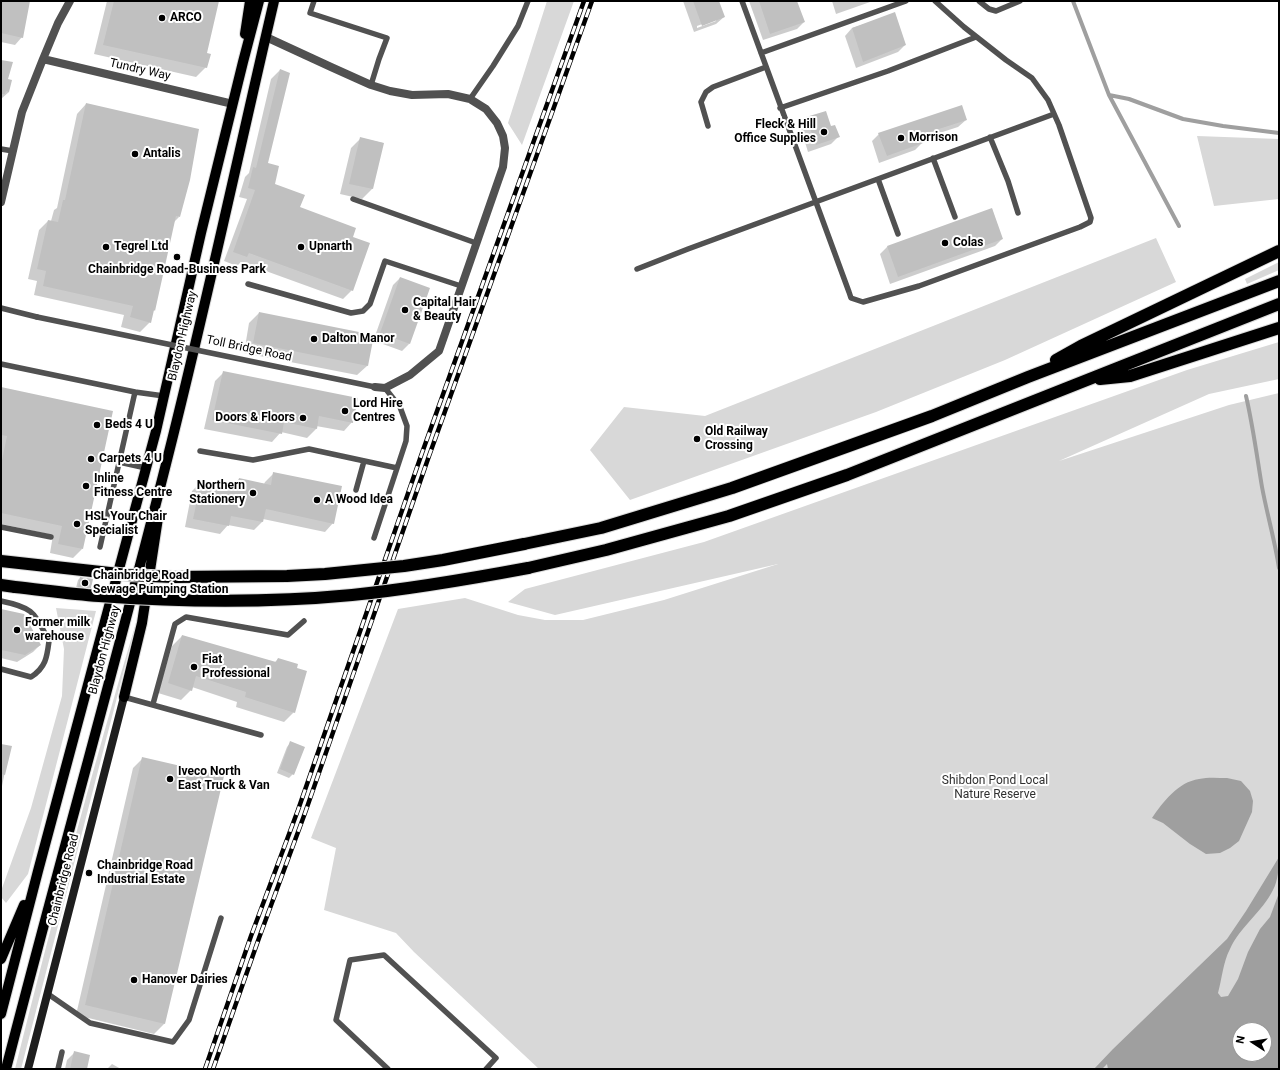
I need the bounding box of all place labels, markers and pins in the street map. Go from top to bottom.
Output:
place label: ARCO [170,11,202,25]
marker: ARCO [157,13,167,23]
place label: Fleck & Hill Office Supplies [734,118,816,146]
marker: Fleck & Hill Office Supplies [819,127,829,137]
place label: Morrison [909,131,958,145]
marker: Morrison [896,133,906,143]
place label: Antalis [143,147,181,161]
marker: Antalis [130,149,140,159]
place label: Colas [953,236,983,250]
marker: Colas [940,238,950,248]
place label: Tegrel Ltd [114,240,168,254]
place label: Upnarth [309,240,352,254]
marker: Tegrel Ltd [101,242,111,252]
marker: Upnarth [296,242,306,252]
marker: Chainbridge Road-Business Park [172,252,182,262]
place label: Chainbridge Road-Business Park [88,263,266,277]
place label: Capital Hair & Beauty [413,296,476,324]
marker: Capital Hair & Beauty [400,305,410,315]
place label: Dalton Manor [322,332,395,346]
marker: Dalton Manor [309,334,319,344]
place label: Lord Hire Centres [353,397,403,425]
marker: Lord Hire Centres [340,406,350,416]
place label: Doors & Floors [215,411,295,425]
marker: Doors & Floors [298,413,308,423]
place label: Beds 4 U [105,418,153,432]
marker: Beds 4 U [92,420,102,430]
place label: Old Railway Crossing [705,425,768,453]
marker: Old Railway Crossing [692,434,702,444]
place label: Carpets 4 U [99,452,162,466]
marker: Carpets 4 U [86,454,96,464]
place label: Inline Fitness Centre [94,472,172,500]
place label: Northern Stationery [189,479,245,507]
marker: Inline Fitness Centre [81,481,91,491]
marker: Northern Stationery [248,488,258,498]
place label: A Wood Idea [325,493,393,507]
marker: A Wood Idea [312,495,322,505]
place label: HSL Your Chair Specialist [85,510,167,538]
marker: HSL Your Chair Specialist [72,519,82,529]
place label: Chainbridge Road Sewage Pumping Station [93,569,228,597]
marker: Chainbridge Road Sewage Pumping Station [80,578,90,588]
place label: Former milk warehouse [25,616,90,644]
marker: Former milk warehouse [12,625,22,635]
place label: Fiat Professional [202,653,270,681]
marker: Fiat Professional [189,662,199,672]
place label: Iveco North East Truck & Van [178,765,270,793]
marker: Iveco North East Truck & Van [165,774,175,784]
place label: Chainbridge Road Industrial Estate [97,859,193,887]
marker: Chainbridge Road Industrial Estate [84,868,94,878]
place label: Hanover Dairies [142,973,228,987]
marker: Hanover Dairies [129,975,139,985]

